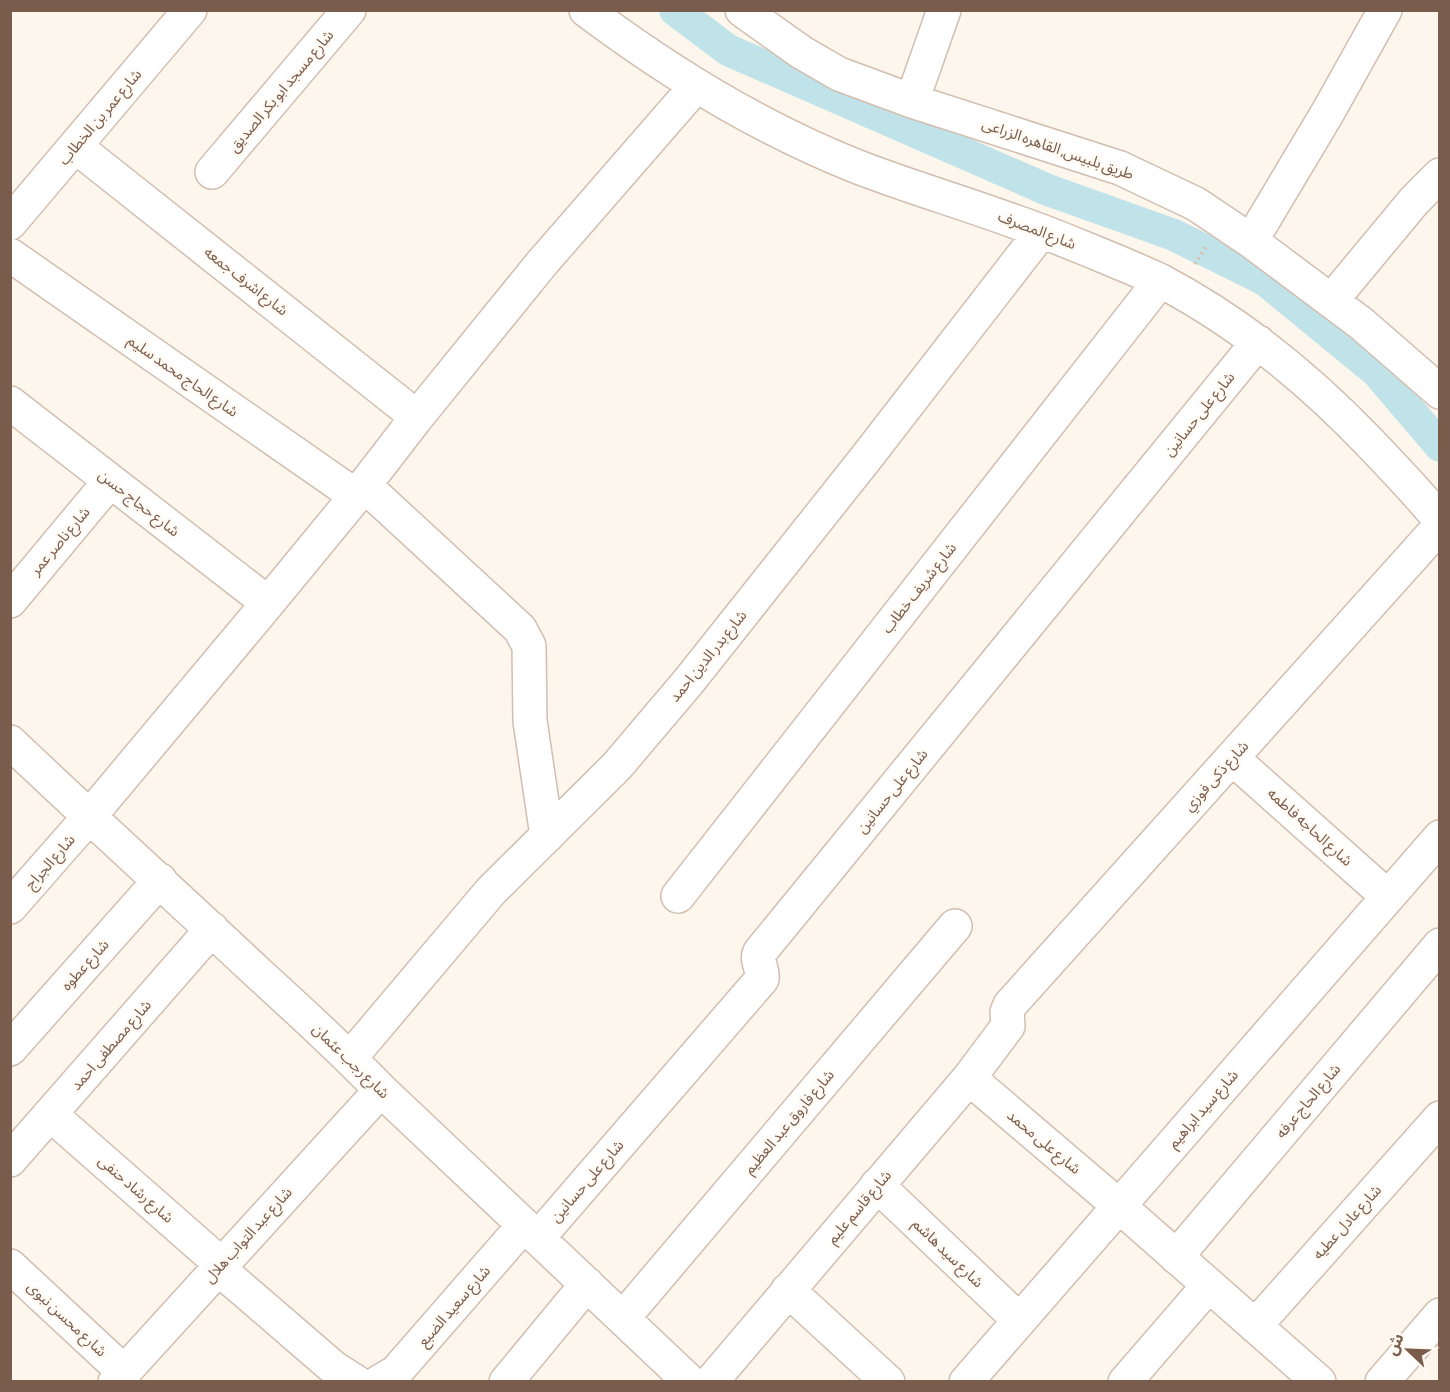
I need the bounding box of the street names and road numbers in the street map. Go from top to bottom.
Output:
street label: شارع مسجد ابو بكر الصديق [225,26,340,158]
street label: شارع عمر بن الخطاب [55,65,148,170]
street label: طريق بلبيس, القاهره الزراعى [979,115,1136,184]
street label: شارع المصرف [994,207,1079,256]
street label: شارع اشرف جمعه [199,243,292,322]
street label: شارع الحاج محمد سليم [123,331,242,423]
street label: شارع على حسانين [1160,368,1241,462]
street label: شارع حجاج حسن [93,466,183,543]
street label: شارع ناصر عمر [26,503,96,581]
street label: شارع شريف خطاب [878,539,963,639]
street label: شارع بدر الدين احمد [665,606,753,707]
street label: شارع ذكى فوزي [1180,737,1255,817]
street label: شارع على حسانين [853,745,934,839]
street label: شارع الحاجه فاطمه [1262,784,1356,872]
street label: شارع الجراج [21,831,81,895]
street label: شارع عطوه [57,936,115,996]
street label: شارع مصطفى احمد [67,996,157,1096]
street label: شارع رجب عثمان [307,1020,393,1105]
street label: شارع الحاج عرفه [1272,1060,1347,1144]
street label: شارع فاروق عبد العظيم [740,1066,840,1180]
street label: شارع سيد ابراهيم [1164,1066,1244,1154]
street label: شارع على محمد [1002,1106,1085,1180]
street label: شارع على حسانين [546,1136,630,1228]
street label: شارع رشاد حنفى [93,1151,178,1229]
street label: شارع قاسم عليم [823,1166,897,1249]
street label: شارع عادل عطيه [1309,1181,1387,1265]
street label: شارع عبد التواب هلال [200,1183,298,1289]
street label: شارع سيد هاشم [907,1215,987,1294]
street label: شارع سعيد الضبع [414,1262,496,1352]
street label: شارع محسن نبوى [21,1278,111,1363]

